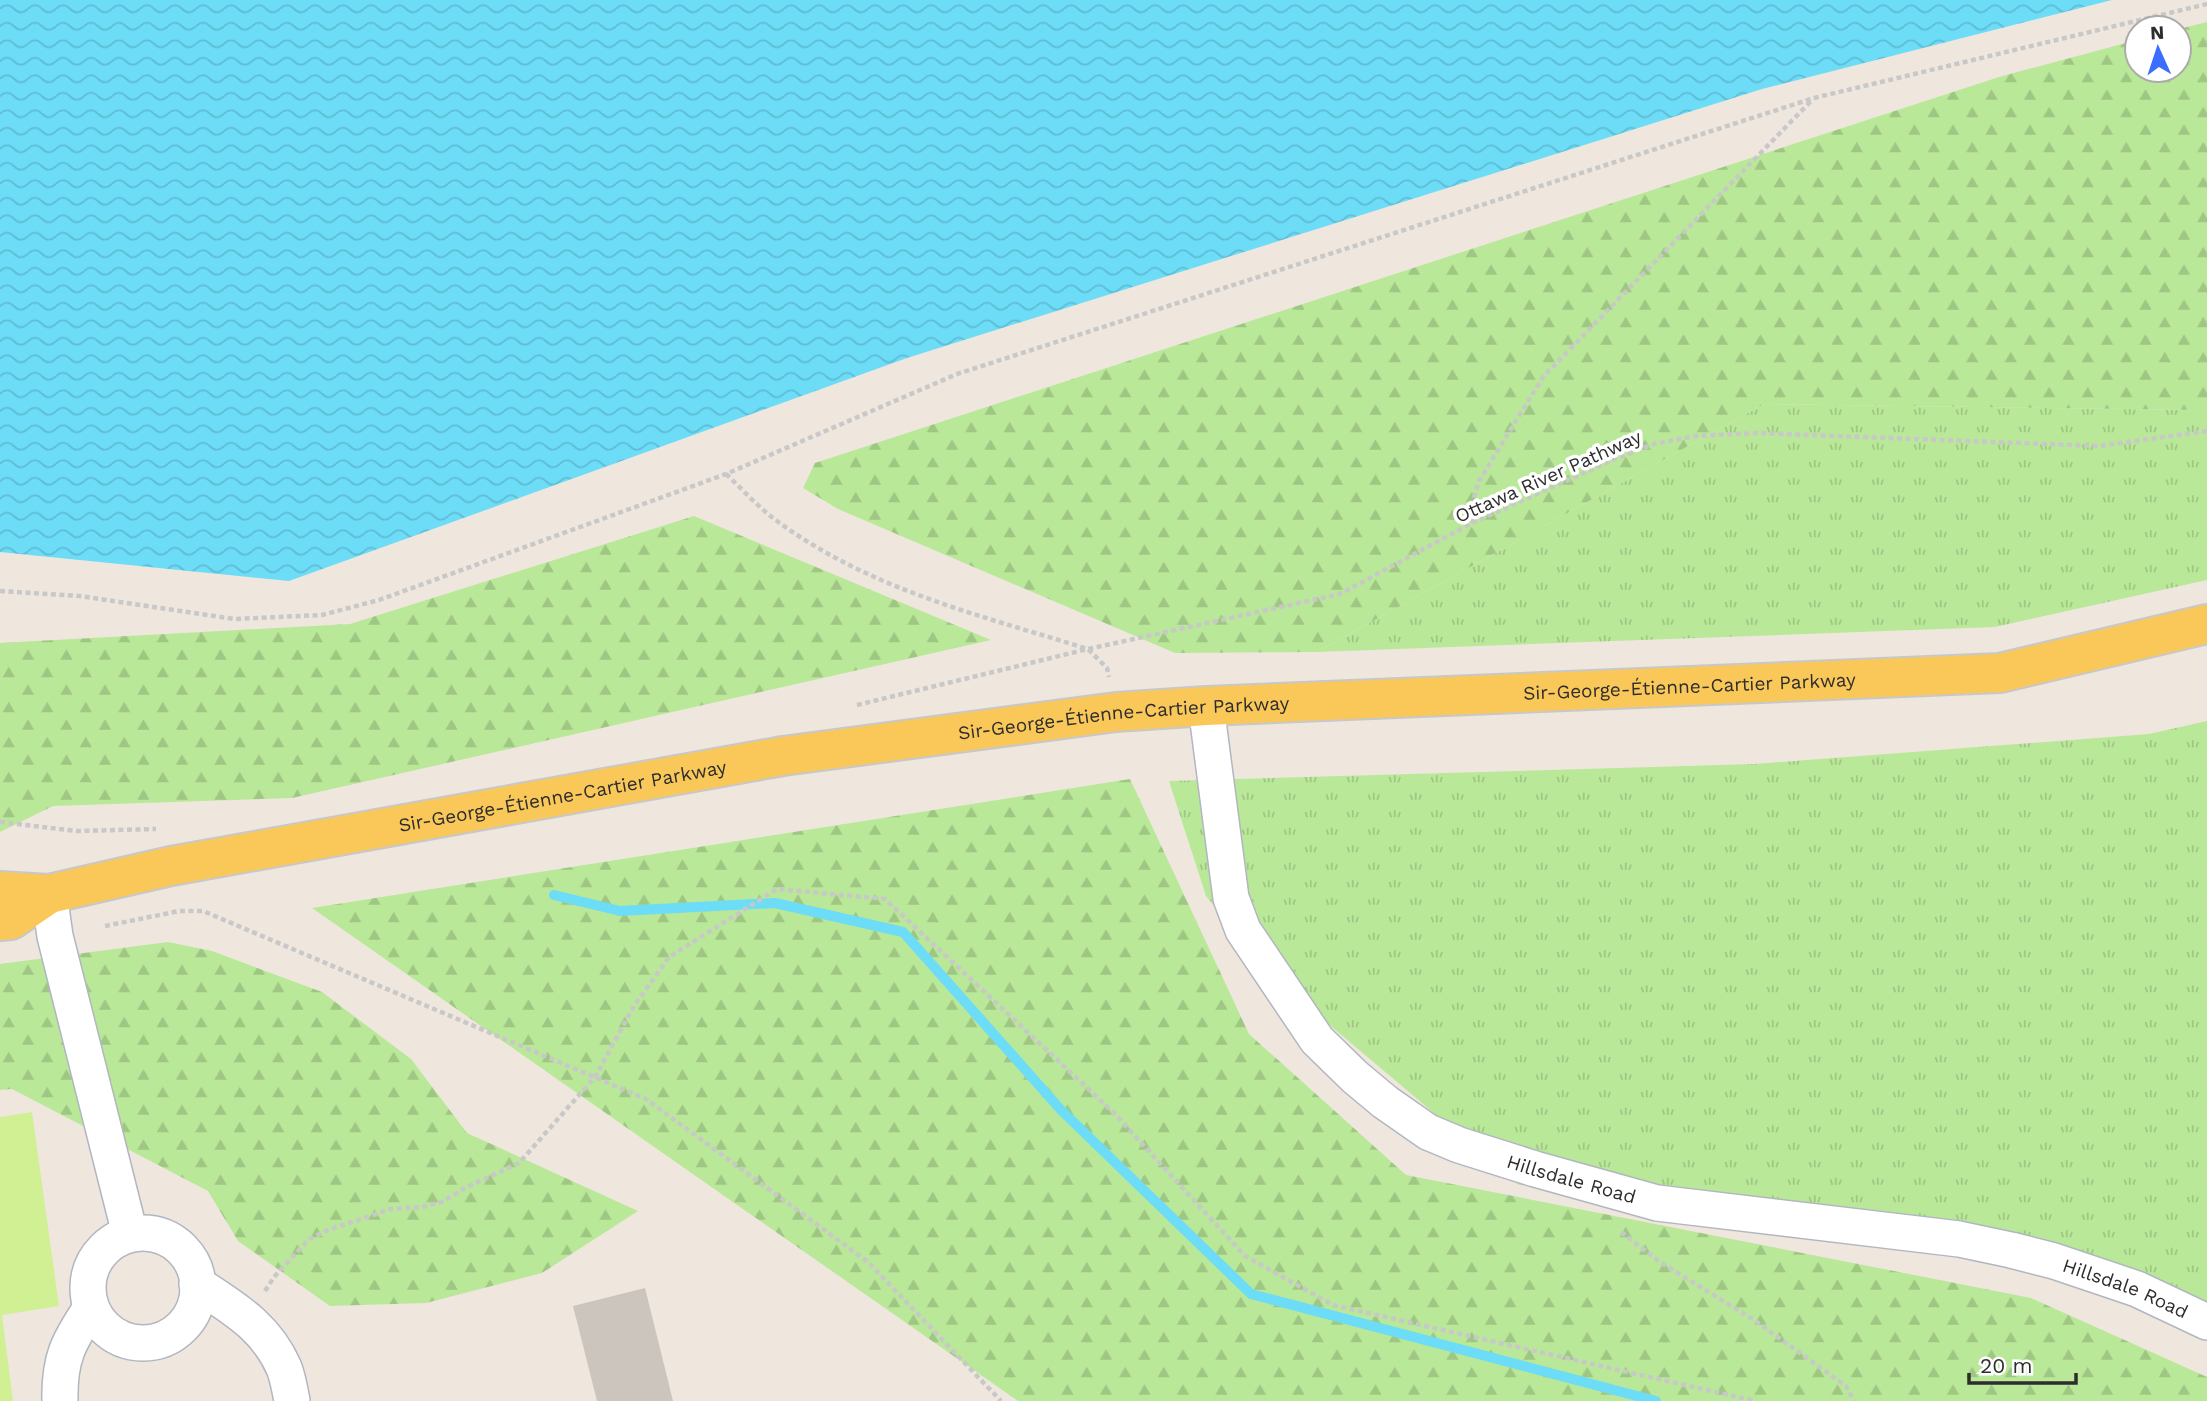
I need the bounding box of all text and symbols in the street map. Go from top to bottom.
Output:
north arrow [2123,14,2193,84]
text: N [2149,21,2165,44]
street label: Ottawa River Pathway [1452,425,1645,528]
street label: Sir-George-Étienne-Cartier Parkway [1523,668,1856,705]
street label: Sir-George-Étienne-Cartier Parkway [957,692,1290,745]
street label: Sir-George-Étienne-Cartier Parkway [397,755,729,837]
street label: Hillsdale Road [1504,1150,1638,1209]
street label: Hillsdale Road [2060,1254,2192,1323]
scale bar [1969,1342,2076,1386]
text: 20 m [1980,1353,2032,1378]

